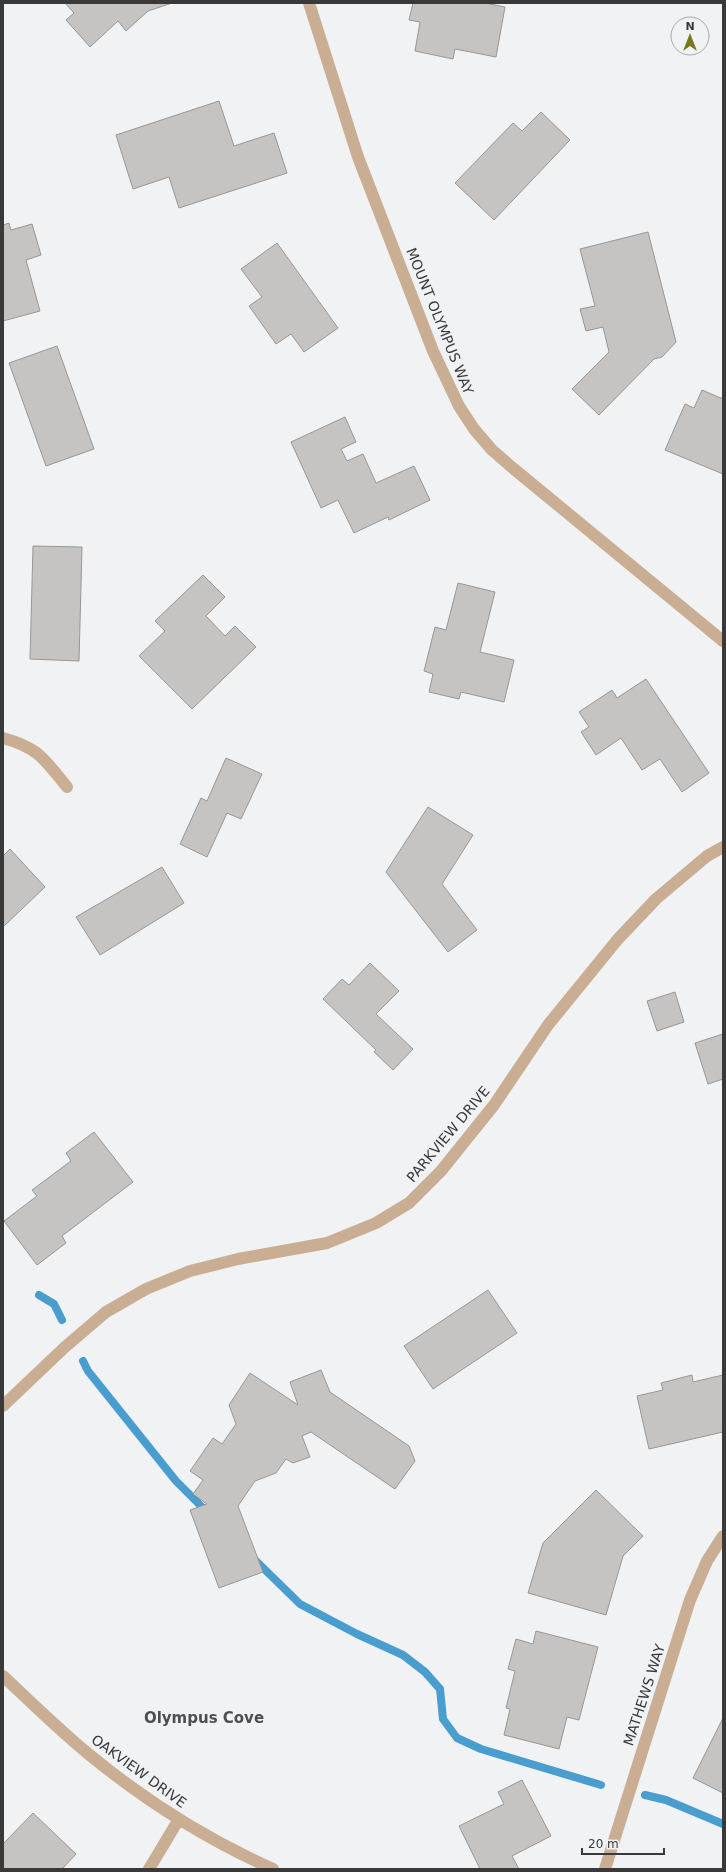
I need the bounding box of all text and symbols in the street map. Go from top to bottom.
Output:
north arrow [670,16,710,56]
text: N [685,20,695,33]
street label: MOUNT OLYMPUS WAY [403,245,477,397]
street label: PARKVIEW DRIVE [403,1083,493,1185]
street label: MATHEWS WAY [620,1642,668,1748]
district label: Olympus Cove [144,1709,264,1727]
street label: OAKVIEW DRIVE [88,1731,190,1811]
scale bar [582,1830,664,1856]
text: 20 m [588,1837,619,1851]

